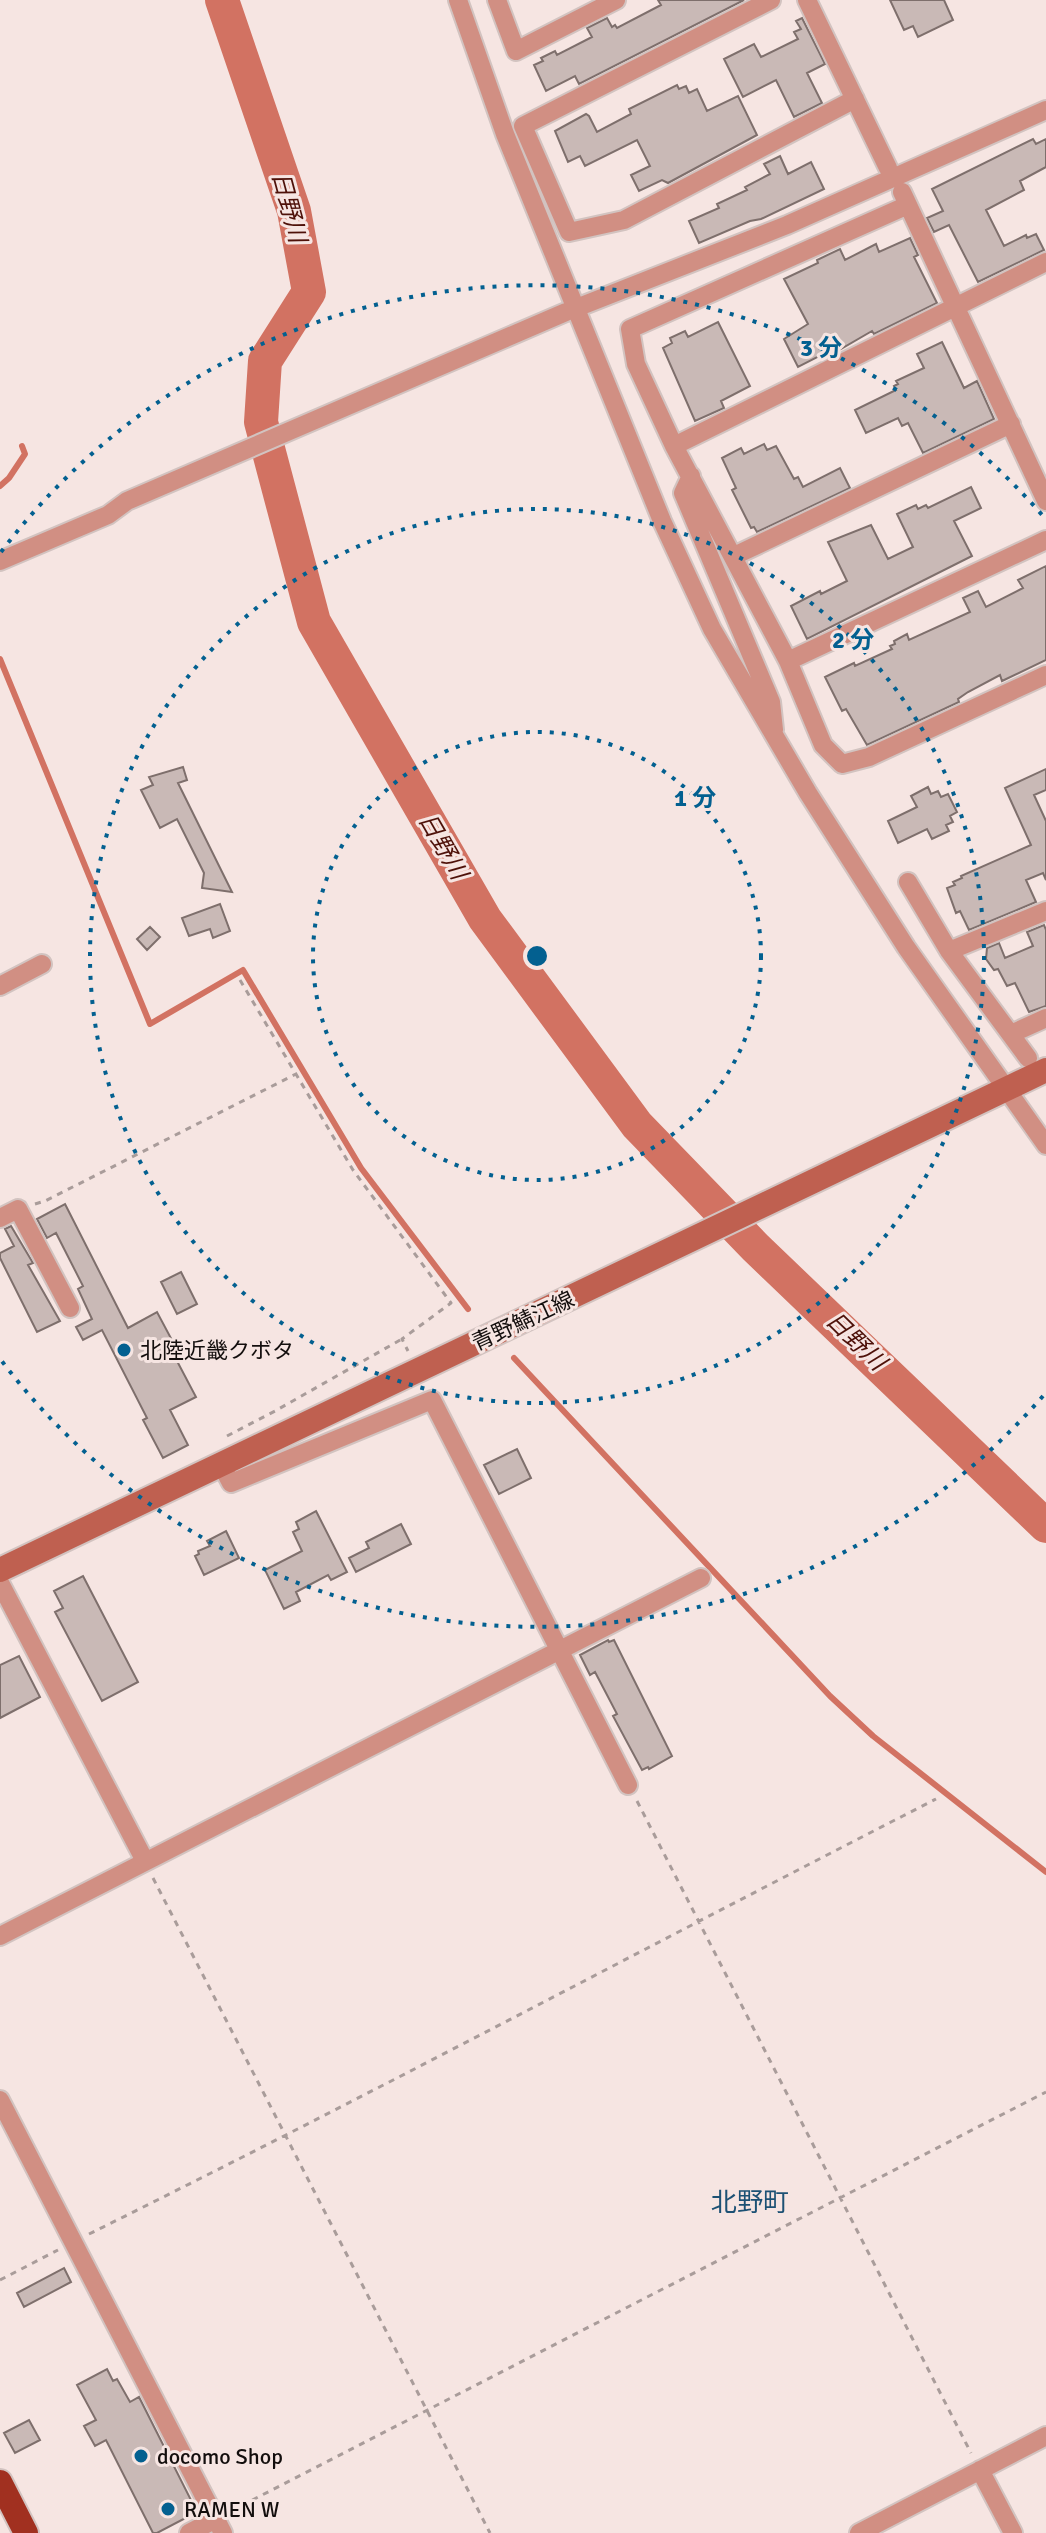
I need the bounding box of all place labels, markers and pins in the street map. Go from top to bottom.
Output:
centre of rings [523,942,551,970]
place label: 北陸近畿クボタ [140,1337,294,1364]
marker: 北陸近畿クボタ [115,1341,133,1359]
place label: docomo Shop [157,2443,283,2470]
marker: docomo Shop [132,2447,150,2465]
place label: RAMEN W [184,2496,280,2523]
marker: RAMEN W [159,2500,177,2518]

